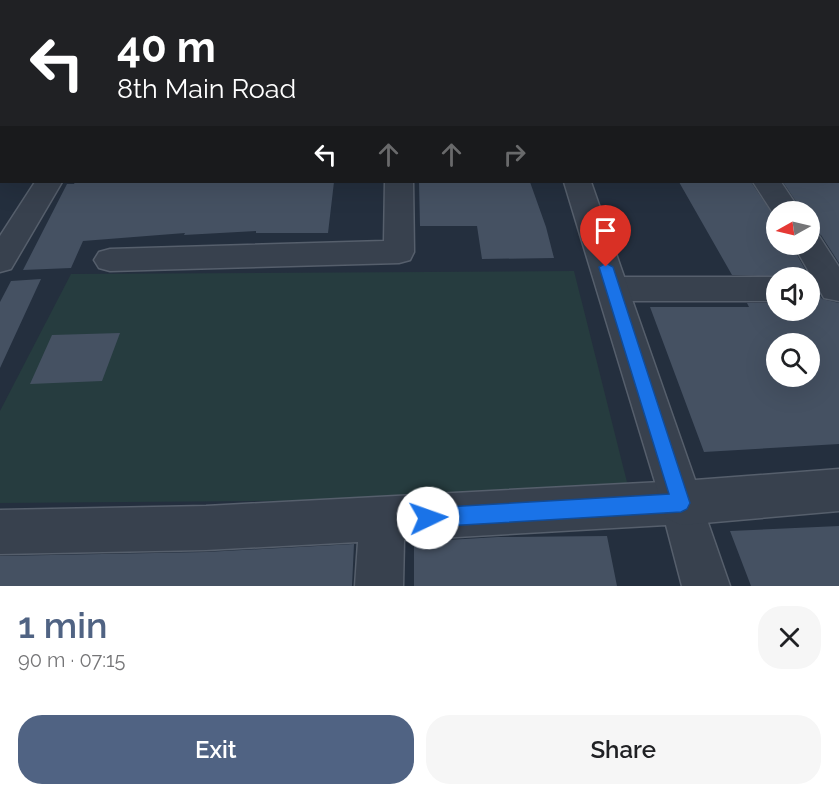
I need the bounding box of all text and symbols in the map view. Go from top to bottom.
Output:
text: 40 m [117,23,216,72]
icon: left [18,24,96,102]
text: 8th Main Road [117,73,296,104]
icon: left [309,138,342,171]
icon: ahead [372,138,405,171]
icon: ahead [435,138,468,171]
icon: right [498,138,531,171]
north arrow [766,201,820,255]
map controls [766,201,820,387]
pin [580,205,631,267]
icon: arrive [589,214,622,247]
button: sound [766,267,820,321]
button: search [766,333,820,387]
position arrow [396,486,460,550]
text: 1 min [18,604,107,646]
button: close [758,606,821,669]
text: 90 m · 07:15 [18,648,125,672]
button: Exit [18,715,414,784]
button: Share [426,715,821,784]

